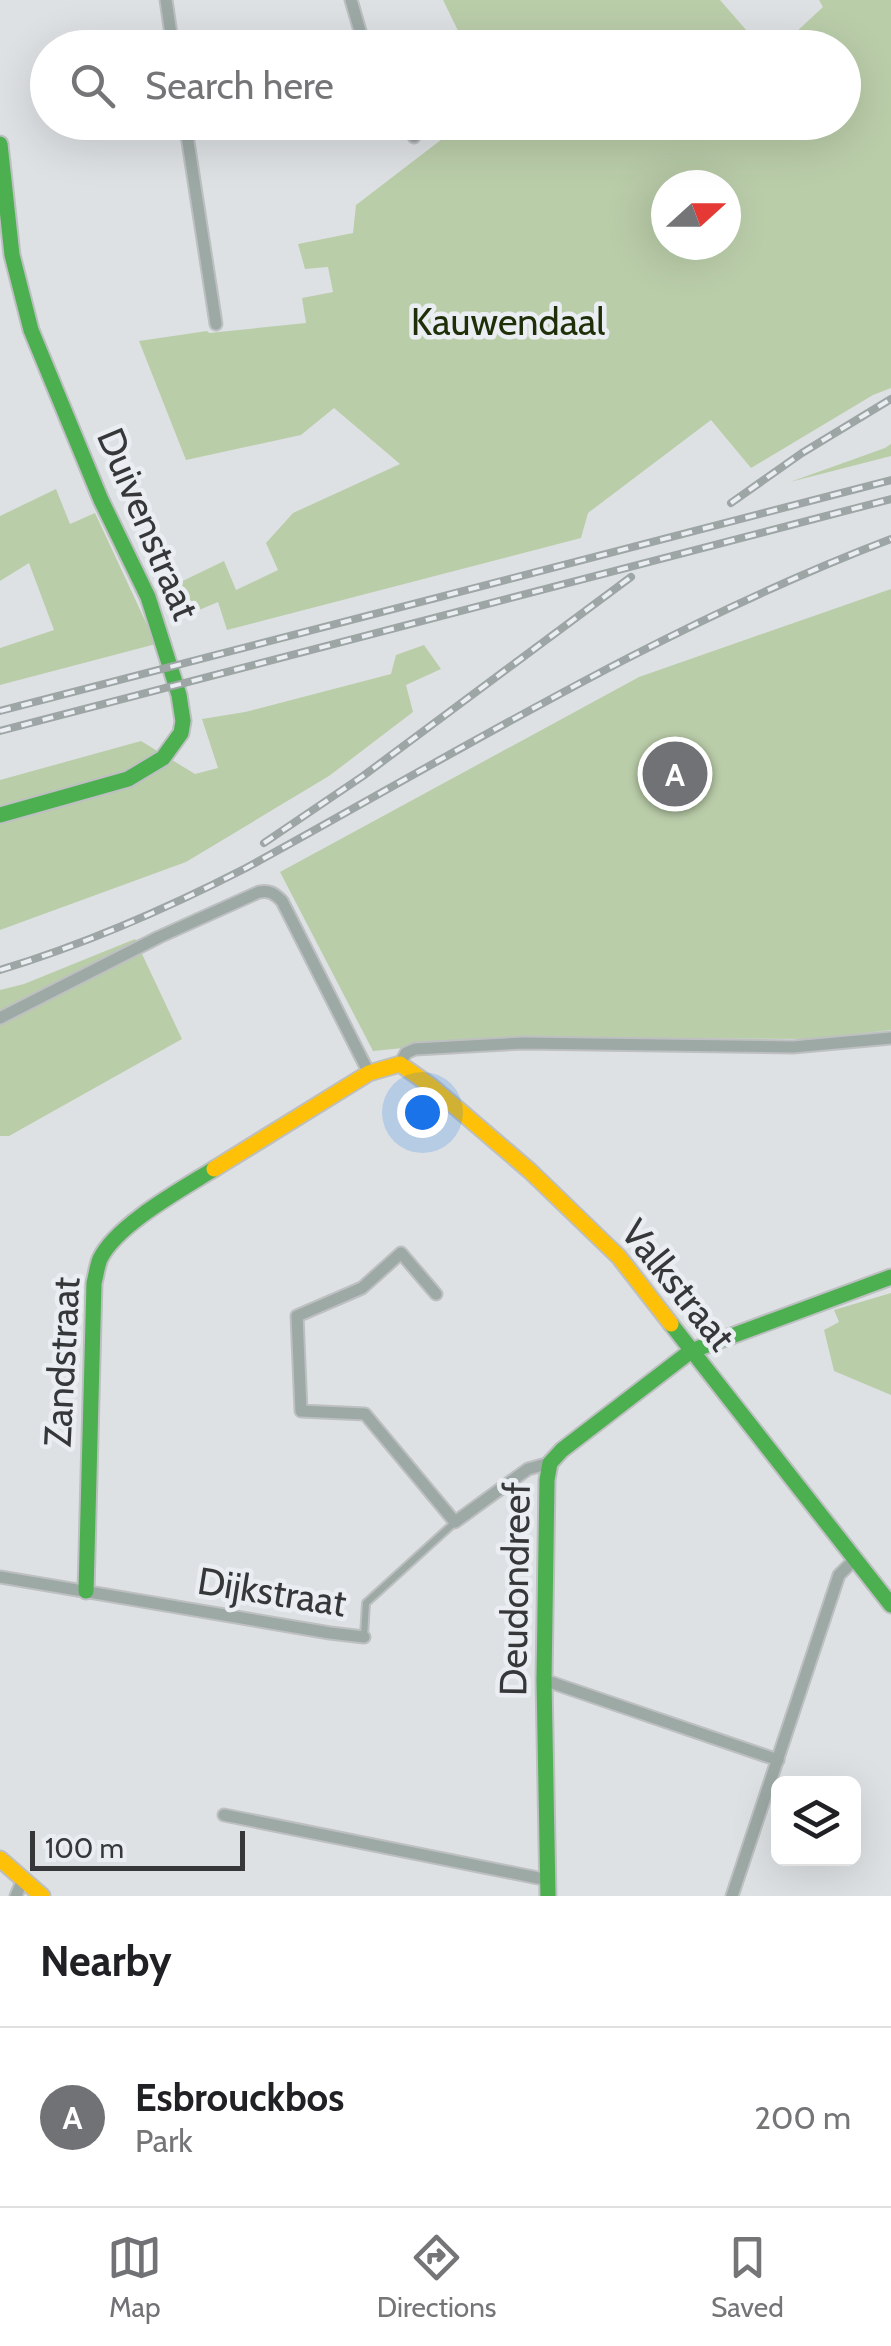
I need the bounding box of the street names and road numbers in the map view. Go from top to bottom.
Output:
street label: Duivenstraat [87,421,210,627]
street label: Valkstraat [611,1210,746,1360]
street label: Zandstraat [34,1276,89,1448]
street label: Deudondreef [489,1481,540,1696]
street label: Dijkstraat [194,1557,350,1626]

